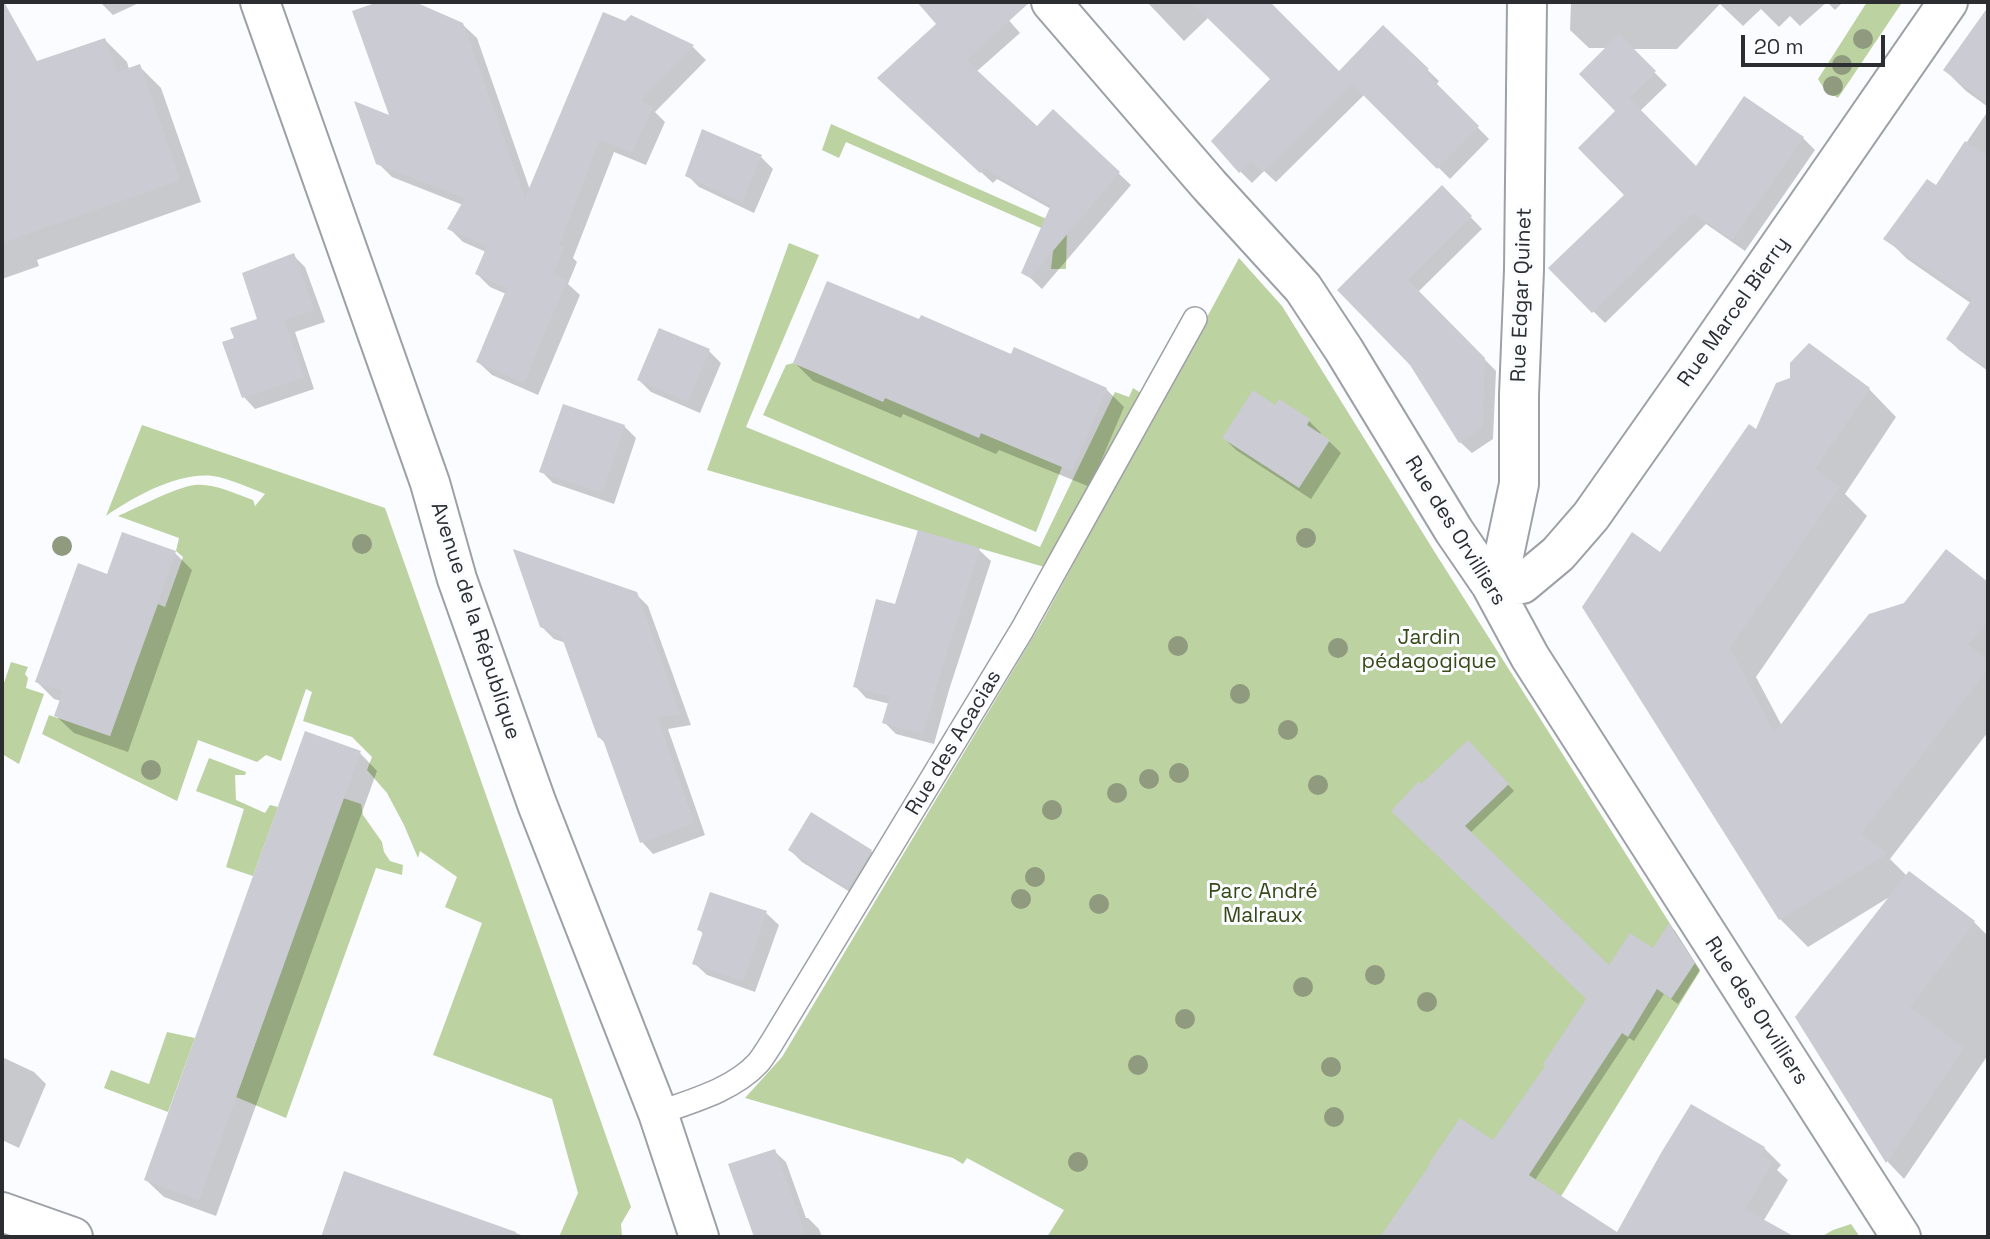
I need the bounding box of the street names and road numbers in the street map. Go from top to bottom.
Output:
street label: Rue Edgar Quinet [1506,207,1538,383]
street label: Rue Marcel Bierry [1673,232,1795,392]
street label: Rue des Orvilliers [1399,452,1511,610]
street label: Avenue de la République [425,499,525,743]
street label: Rue des Acacias [901,666,1007,820]
street label: Rue des Orvilliers [1699,932,1813,1090]

